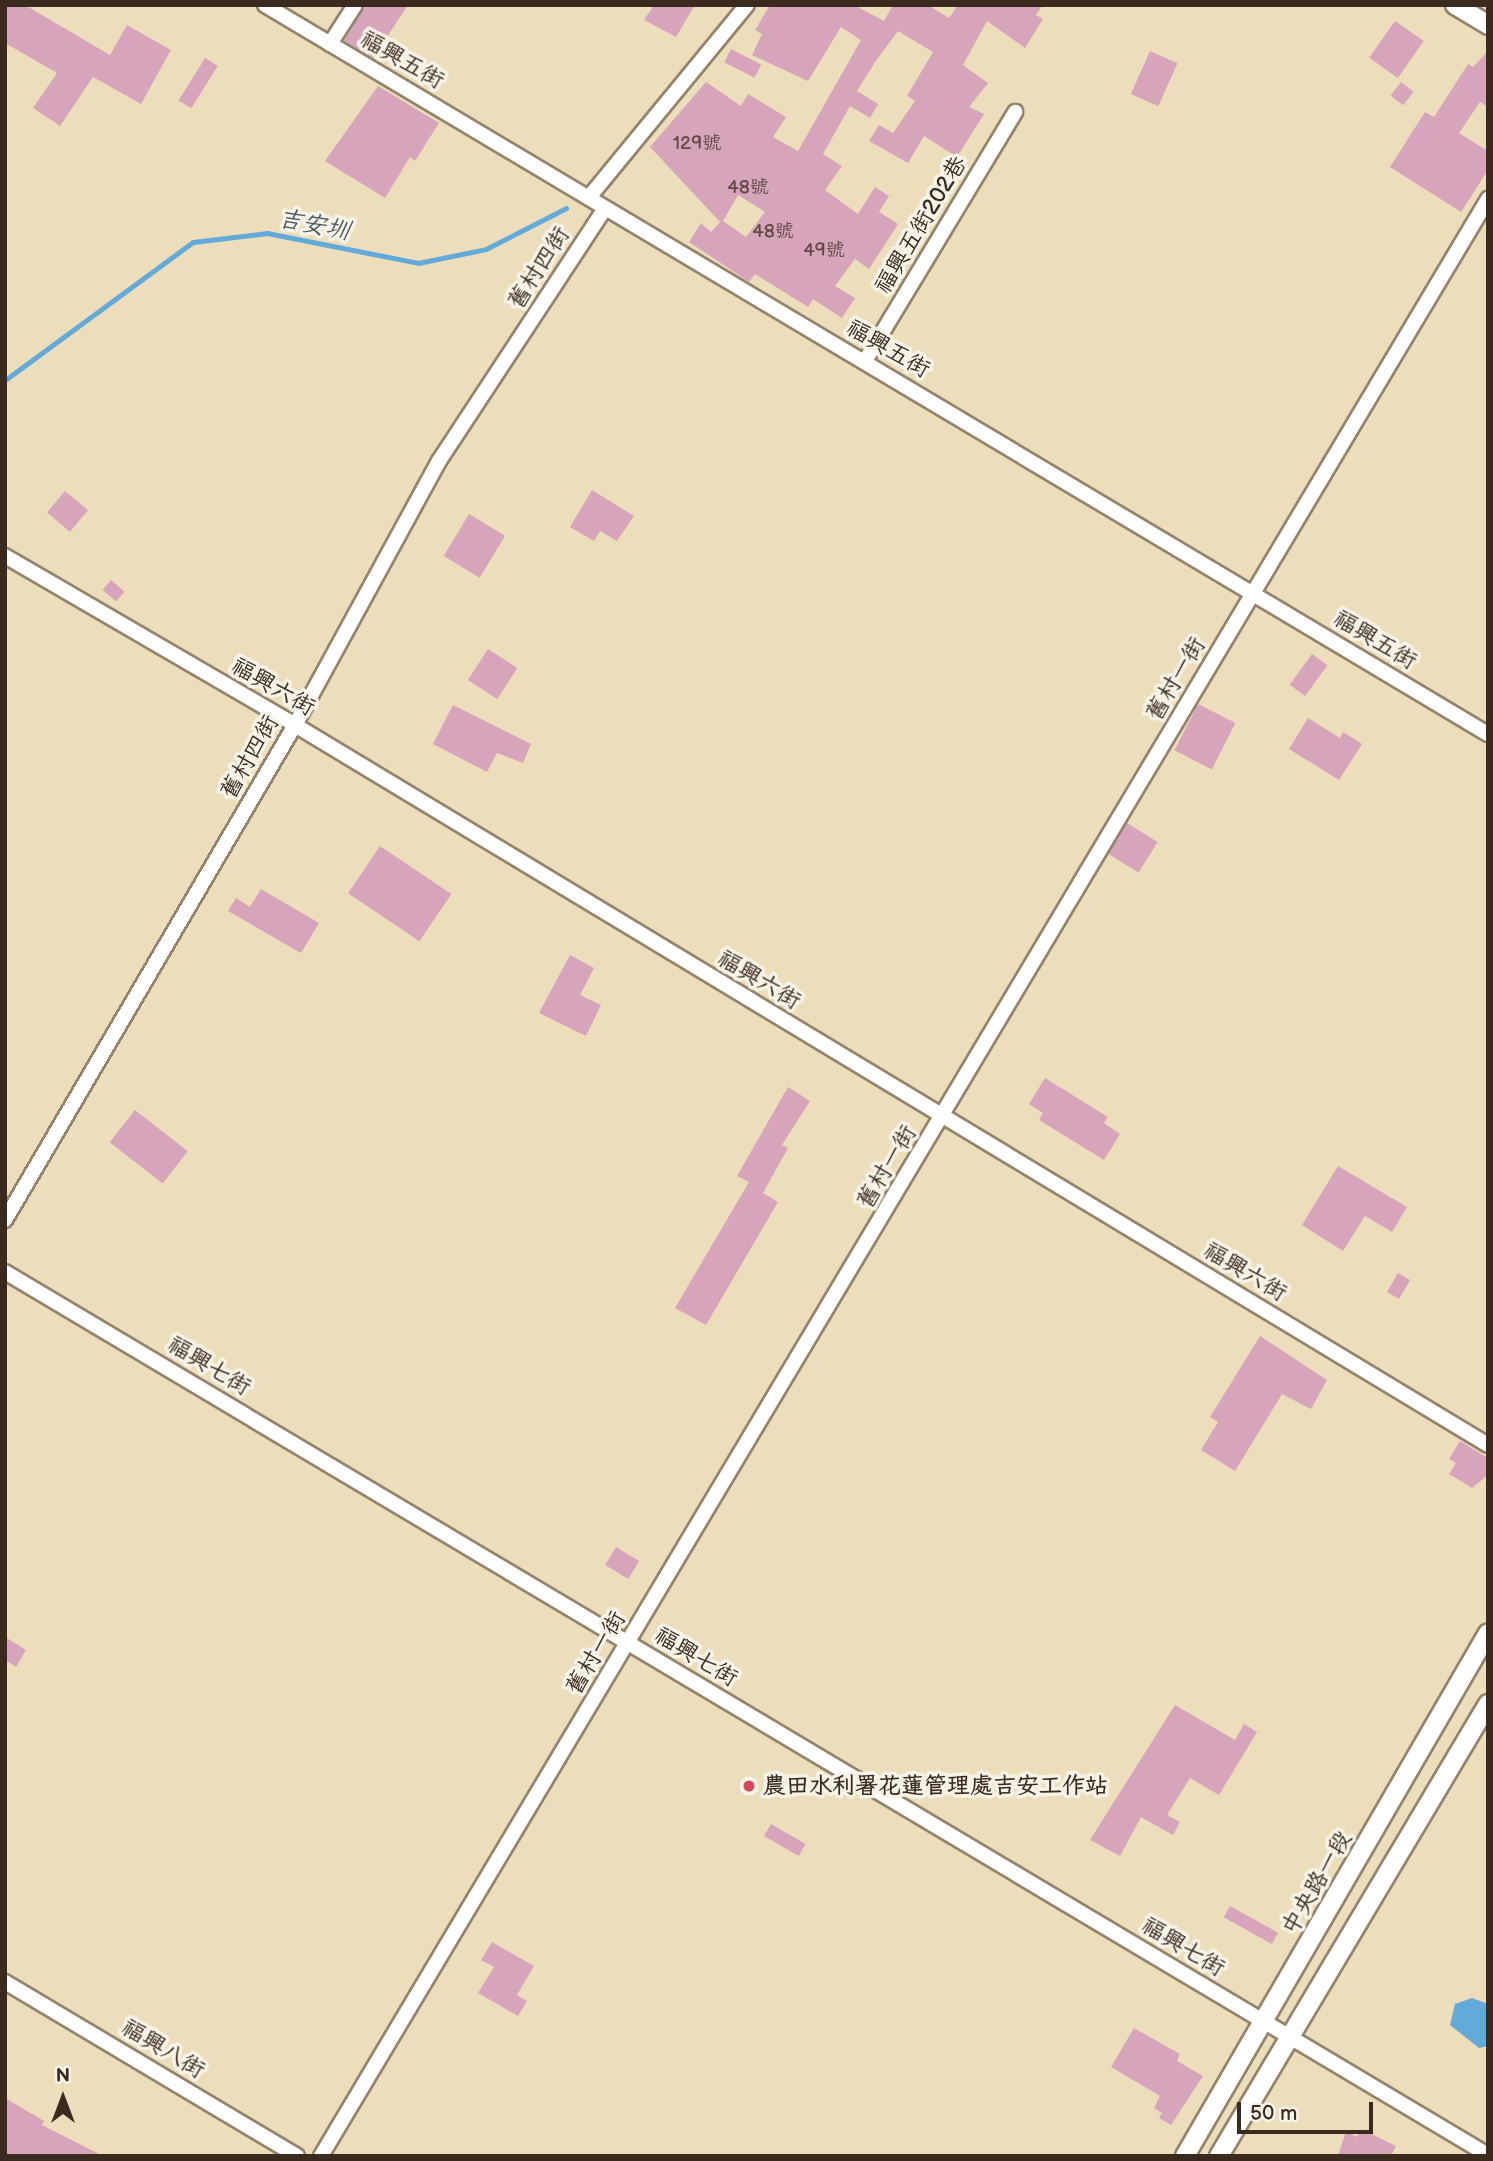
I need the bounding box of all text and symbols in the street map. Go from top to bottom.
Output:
street label: 福興五街 [355,25,449,95]
house number: 129號 [673,133,721,155]
street label: 福興五街202巷 [869,151,973,299]
house number: 48號 [727,177,769,199]
water label: 吉安圳 [276,204,352,246]
house number: 48號 [752,221,794,243]
street label: 舊村四街 [502,222,576,314]
house number: 49號 [803,240,845,262]
street label: 福興五街 [841,314,935,384]
street label: 福興五街 [1328,604,1422,676]
street label: 舊村一街 [1140,632,1212,726]
street label: 福興六街 [226,652,320,722]
street label: 舊村四街 [215,710,285,804]
street label: 福興六街 [712,944,806,1016]
street label: 舊村一街 [851,1120,923,1214]
street label: 福興六街 [1198,1236,1292,1308]
street label: 福興七街 [162,1330,256,1402]
street label: 舊村一街 [560,1606,632,1700]
street label: 福興七街 [649,1621,743,1693]
place label: 農田水利署花蓮管理處吉安工作站 [763,1772,1108,1800]
marker: 農田水利署花蓮管理處吉安工作站 [741,1778,757,1794]
street label: 中央路一段 [1276,1826,1358,1940]
street label: 福興七街 [1136,1911,1230,1983]
street label: 福興八街 [116,2013,210,2085]
north arrow [28,2063,98,2133]
text: N [56,2065,70,2088]
scale bar [1241,2088,1378,2132]
text: 50 m [1250,2101,1297,2126]

